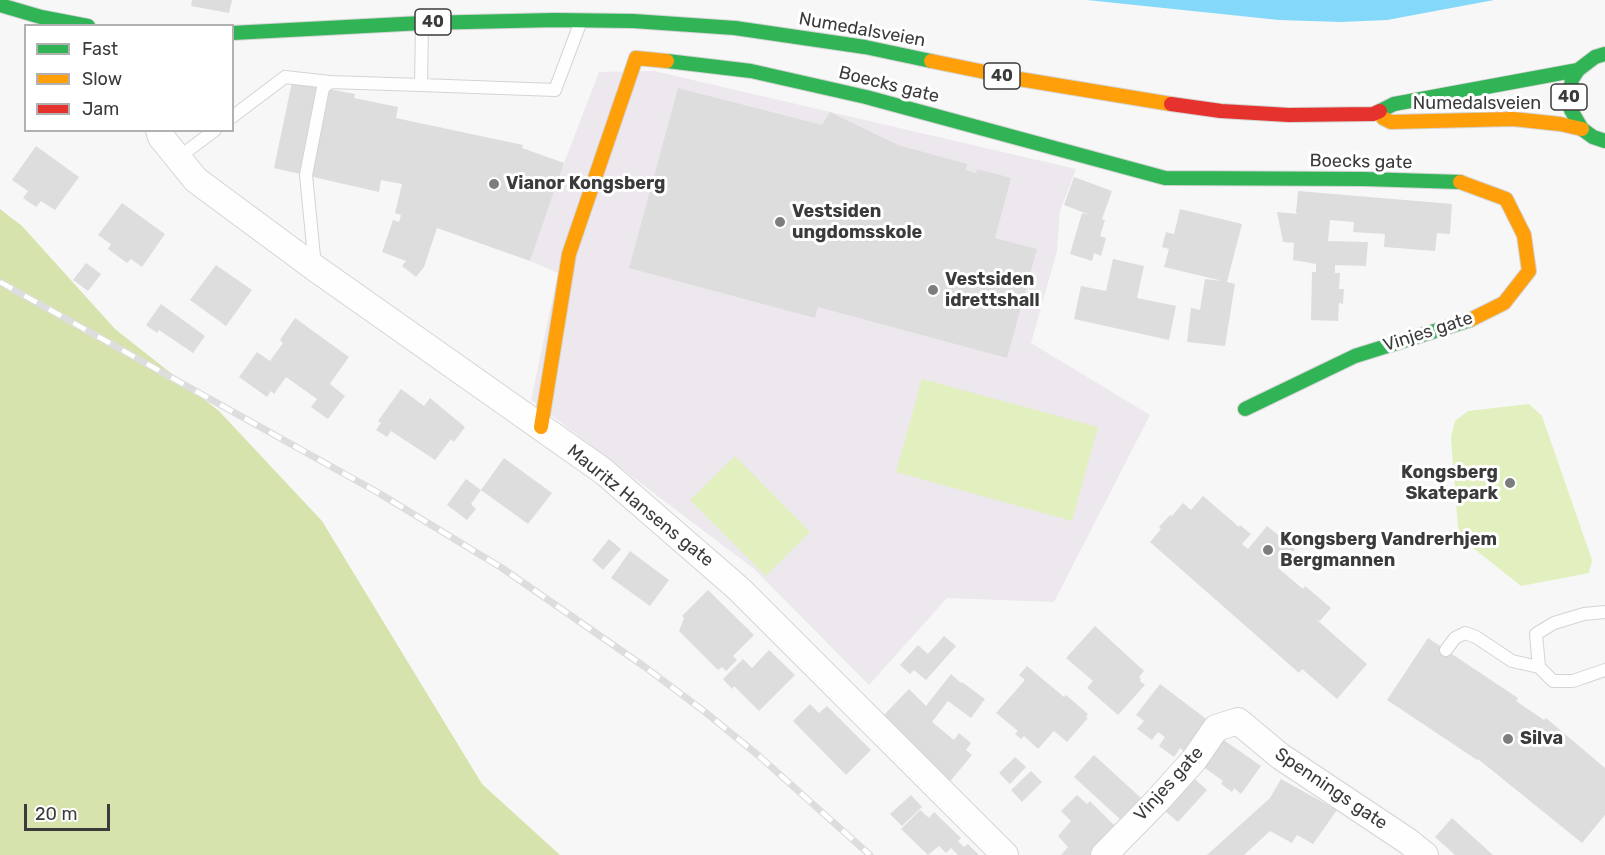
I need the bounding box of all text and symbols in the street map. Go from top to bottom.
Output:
street label: Numedalsveien [797,8,927,52]
road number: 40 [415,9,451,35]
legend [24,24,234,132]
text: Fast [82,38,118,60]
street label: Boecks gate [837,62,941,108]
road number: 40 [984,63,1020,89]
text: Slow [82,68,122,90]
road number: 40 [1551,84,1587,110]
street label: Numedalsveien [1413,93,1541,115]
text: Jam [82,98,119,120]
street label: Boecks gate [1309,150,1413,174]
place label: Vianor Kongsberg [506,173,666,195]
marker: Vianor Kongsberg [487,177,501,191]
place label: Vestsiden ungdomsskole [792,201,922,244]
marker: Vestsiden ungdomsskole [773,215,787,229]
place label: Vestsiden idrettshall [945,269,1040,312]
marker: Vestsiden idrettshall [926,283,940,297]
street label: Vinjes gate [1380,307,1476,357]
street label: Mauritz Hansens gate [562,440,718,572]
place label: Kongsberg Skatepark [1401,462,1498,504]
marker: Kongsberg Skatepark [1503,476,1517,490]
place label: Kongsberg Vandrerhjem Bergmannen [1280,529,1497,572]
marker: Kongsberg Vandrerhjem Bergmannen [1261,543,1275,557]
place label: Silva [1520,728,1563,750]
marker: Silva [1501,732,1515,746]
street label: Vinjes gate [1130,742,1208,826]
street label: Spennings gate [1271,743,1391,835]
scale bar [27,792,112,830]
text: 20 m [35,803,77,825]

